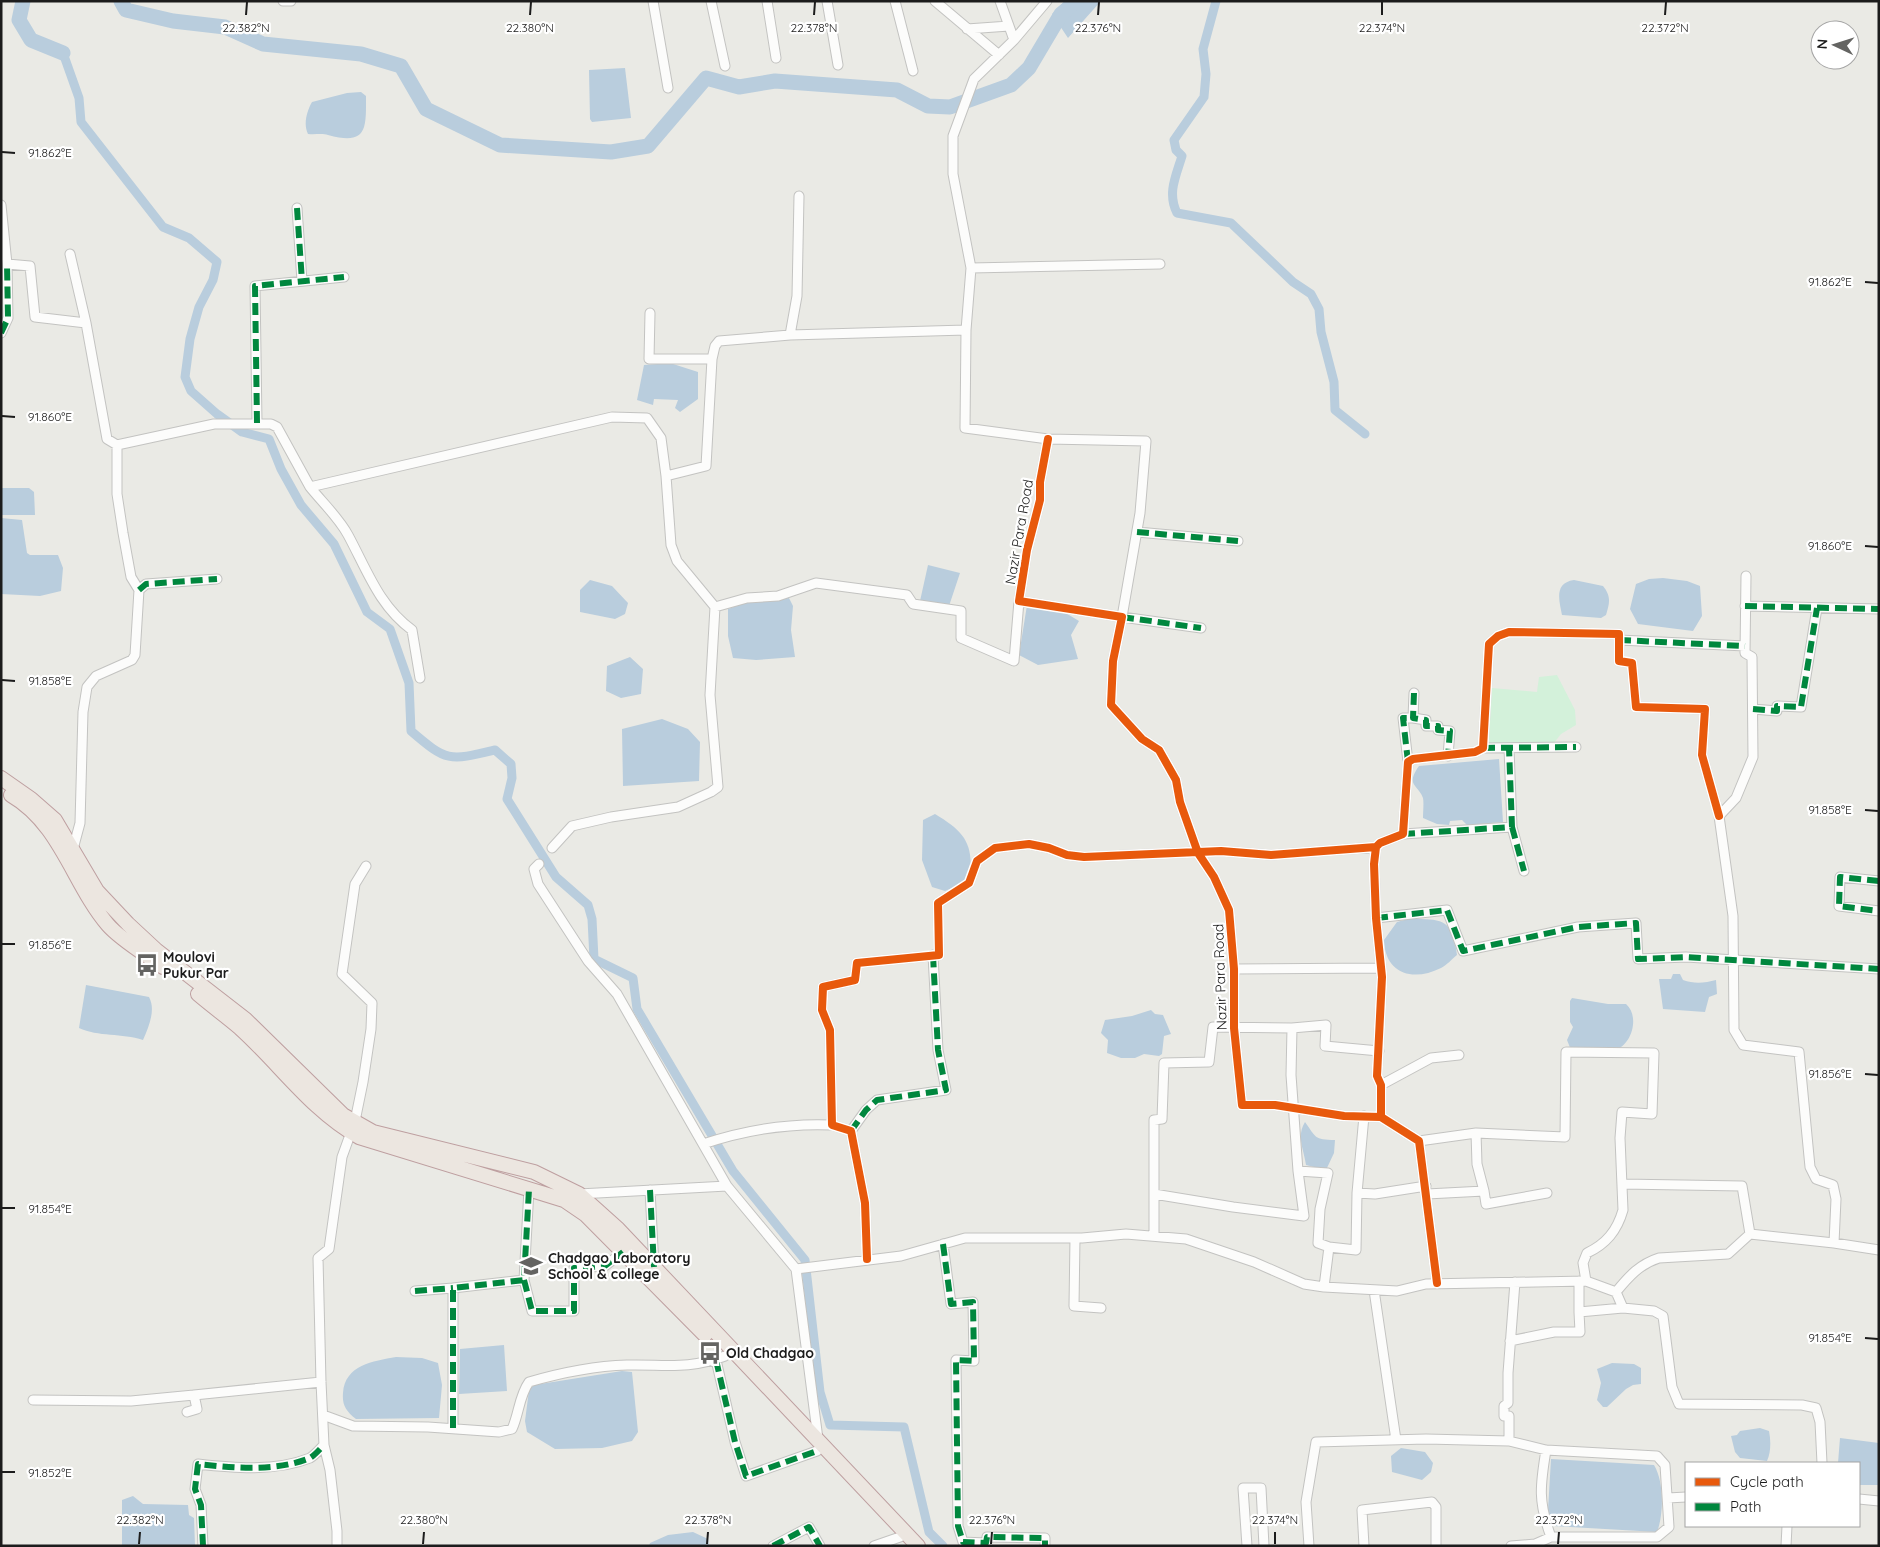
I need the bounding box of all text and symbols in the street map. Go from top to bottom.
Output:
text: 22.382°N [222,20,270,35]
text: 22.380°N [506,20,554,35]
text: 22.378°N [790,20,838,35]
text: 22.376°N [1075,20,1121,35]
text: 22.374°N [1359,20,1405,35]
text: 22.372°N [1641,20,1689,35]
north arrow [1810,20,1860,70]
text: N [1813,38,1831,50]
text: 91.862°E [28,145,72,160]
text: 91.862°E [1808,274,1852,289]
text: 91.860°E [28,409,72,424]
street label: Nazir Para Road [1001,478,1037,586]
text: 91.860°E [1808,538,1852,553]
text: 91.858°E [28,673,72,688]
text: 91.858°E [1808,802,1852,817]
street label: Nazir Para Road [1209,923,1231,1031]
text: 91.856°E [28,937,72,952]
place label: Moulovi Pukur Par [163,948,229,982]
bus stop icon: Moulovi Pukur Par [134,952,160,978]
text: 91.856°E [1808,1066,1852,1081]
text: 91.854°E [28,1201,72,1216]
place label: Chadgao Laboratory School & college [548,1249,690,1283]
school or university icon: Chadgao Laboratory School & college [518,1253,544,1279]
text: 91.854°E [1808,1330,1852,1345]
bus stop icon: Old Chadgao [697,1340,723,1366]
place label: Old Chadgao [726,1344,814,1362]
legend [1685,1462,1860,1527]
text: 91.852°E [28,1465,72,1480]
text: Cycle path [1730,1472,1804,1491]
text: Path [1730,1497,1762,1516]
text: 22.382°N [116,1512,164,1527]
text: 22.380°N [400,1512,448,1527]
text: 22.378°N [684,1512,732,1527]
text: 22.376°N [969,1512,1015,1527]
text: 22.374°N [1252,1512,1298,1527]
text: 22.372°N [1535,1512,1583,1527]

